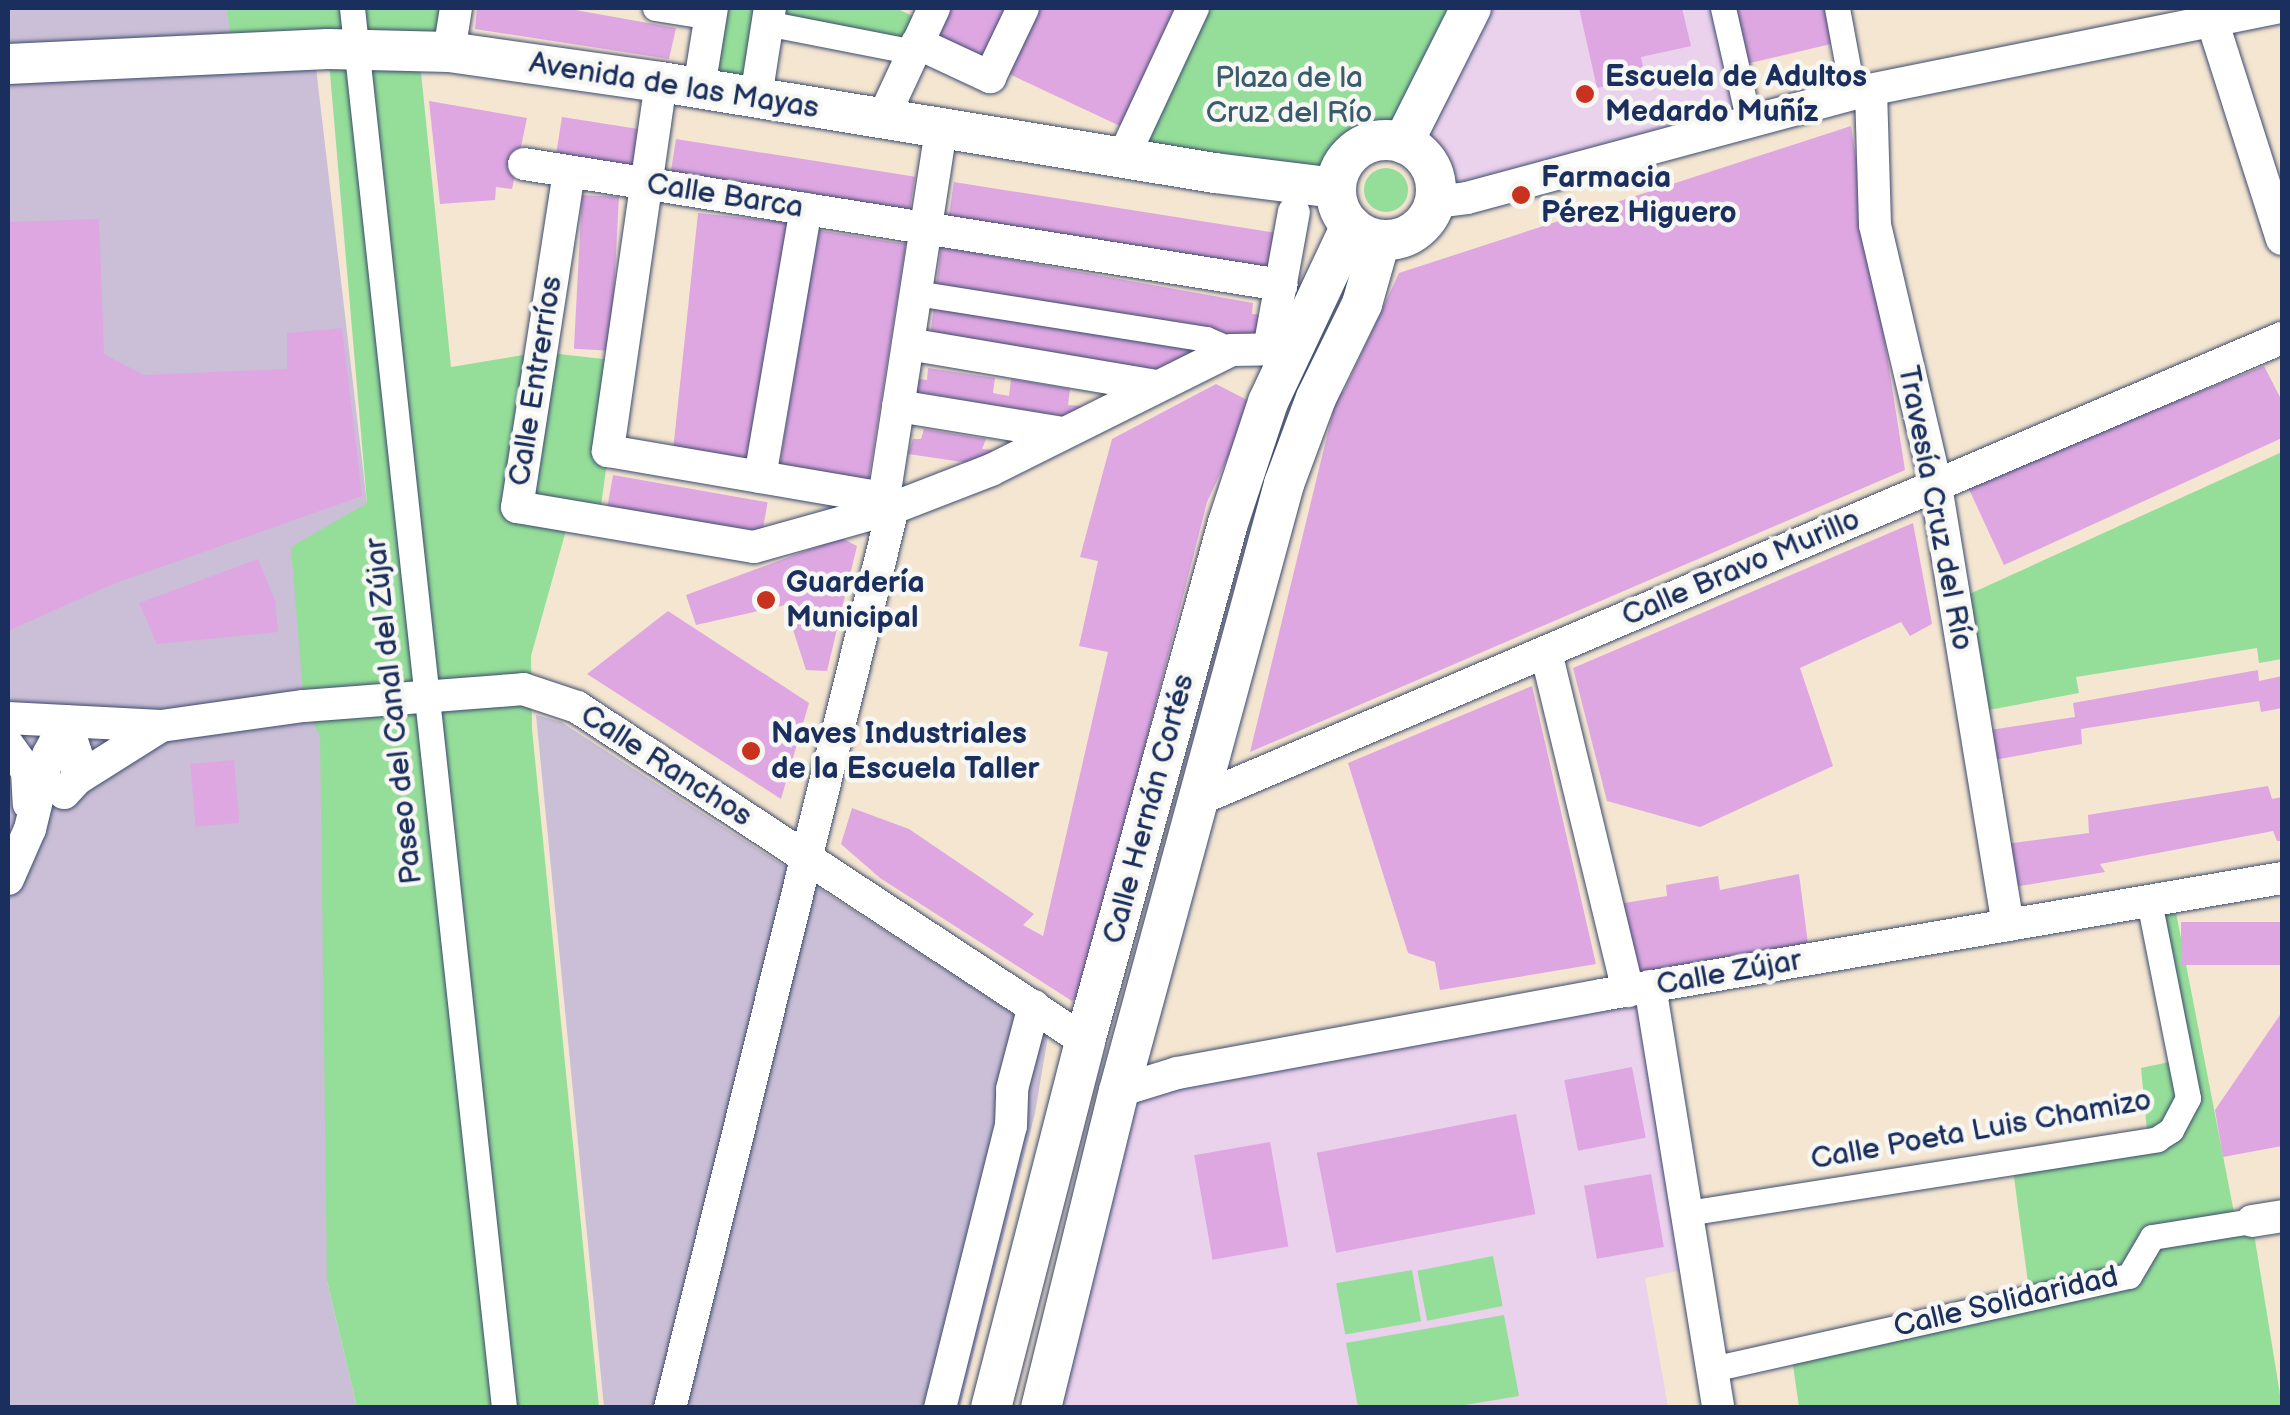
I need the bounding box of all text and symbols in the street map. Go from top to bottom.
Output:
street label: Avenida de las Mayas [527,45,821,127]
place label: Escuela de Adultos Medardo Muñíz [1605,59,1867,130]
park label: Plaza de la Cruz del Río [1206,60,1372,130]
marker: Escuela de Adultos Medardo Muñíz [1574,83,1596,105]
place label: Farmacia Pérez Higuero [1541,160,1737,230]
street label: Calle Barca [644,166,806,226]
marker: Farmacia Pérez Higuero [1510,184,1532,206]
street label: Calle Entrerríos [502,274,570,488]
street label: Travesía Cruz del Río [1890,363,1980,653]
street label: Calle Bravo Murillo [1617,502,1865,634]
street label: Paseo del Canal del Zújar [358,536,430,886]
place label: Guardería Municipal [786,565,925,636]
marker: Guardería Municipal [755,589,777,611]
street label: Calle Hernán Cortés [1096,670,1202,948]
street label: Calle Ranchos [574,697,758,835]
place label: Naves Industriales de la Escuela Taller [771,716,1040,786]
marker: Naves Industriales de la Escuela Taller [740,740,762,762]
street label: Calle Zújar [1654,943,1804,1003]
street label: Calle Poeta Luis Chamizo [1808,1082,2154,1178]
street label: Calle Solidaridad [1890,1259,2122,1345]

